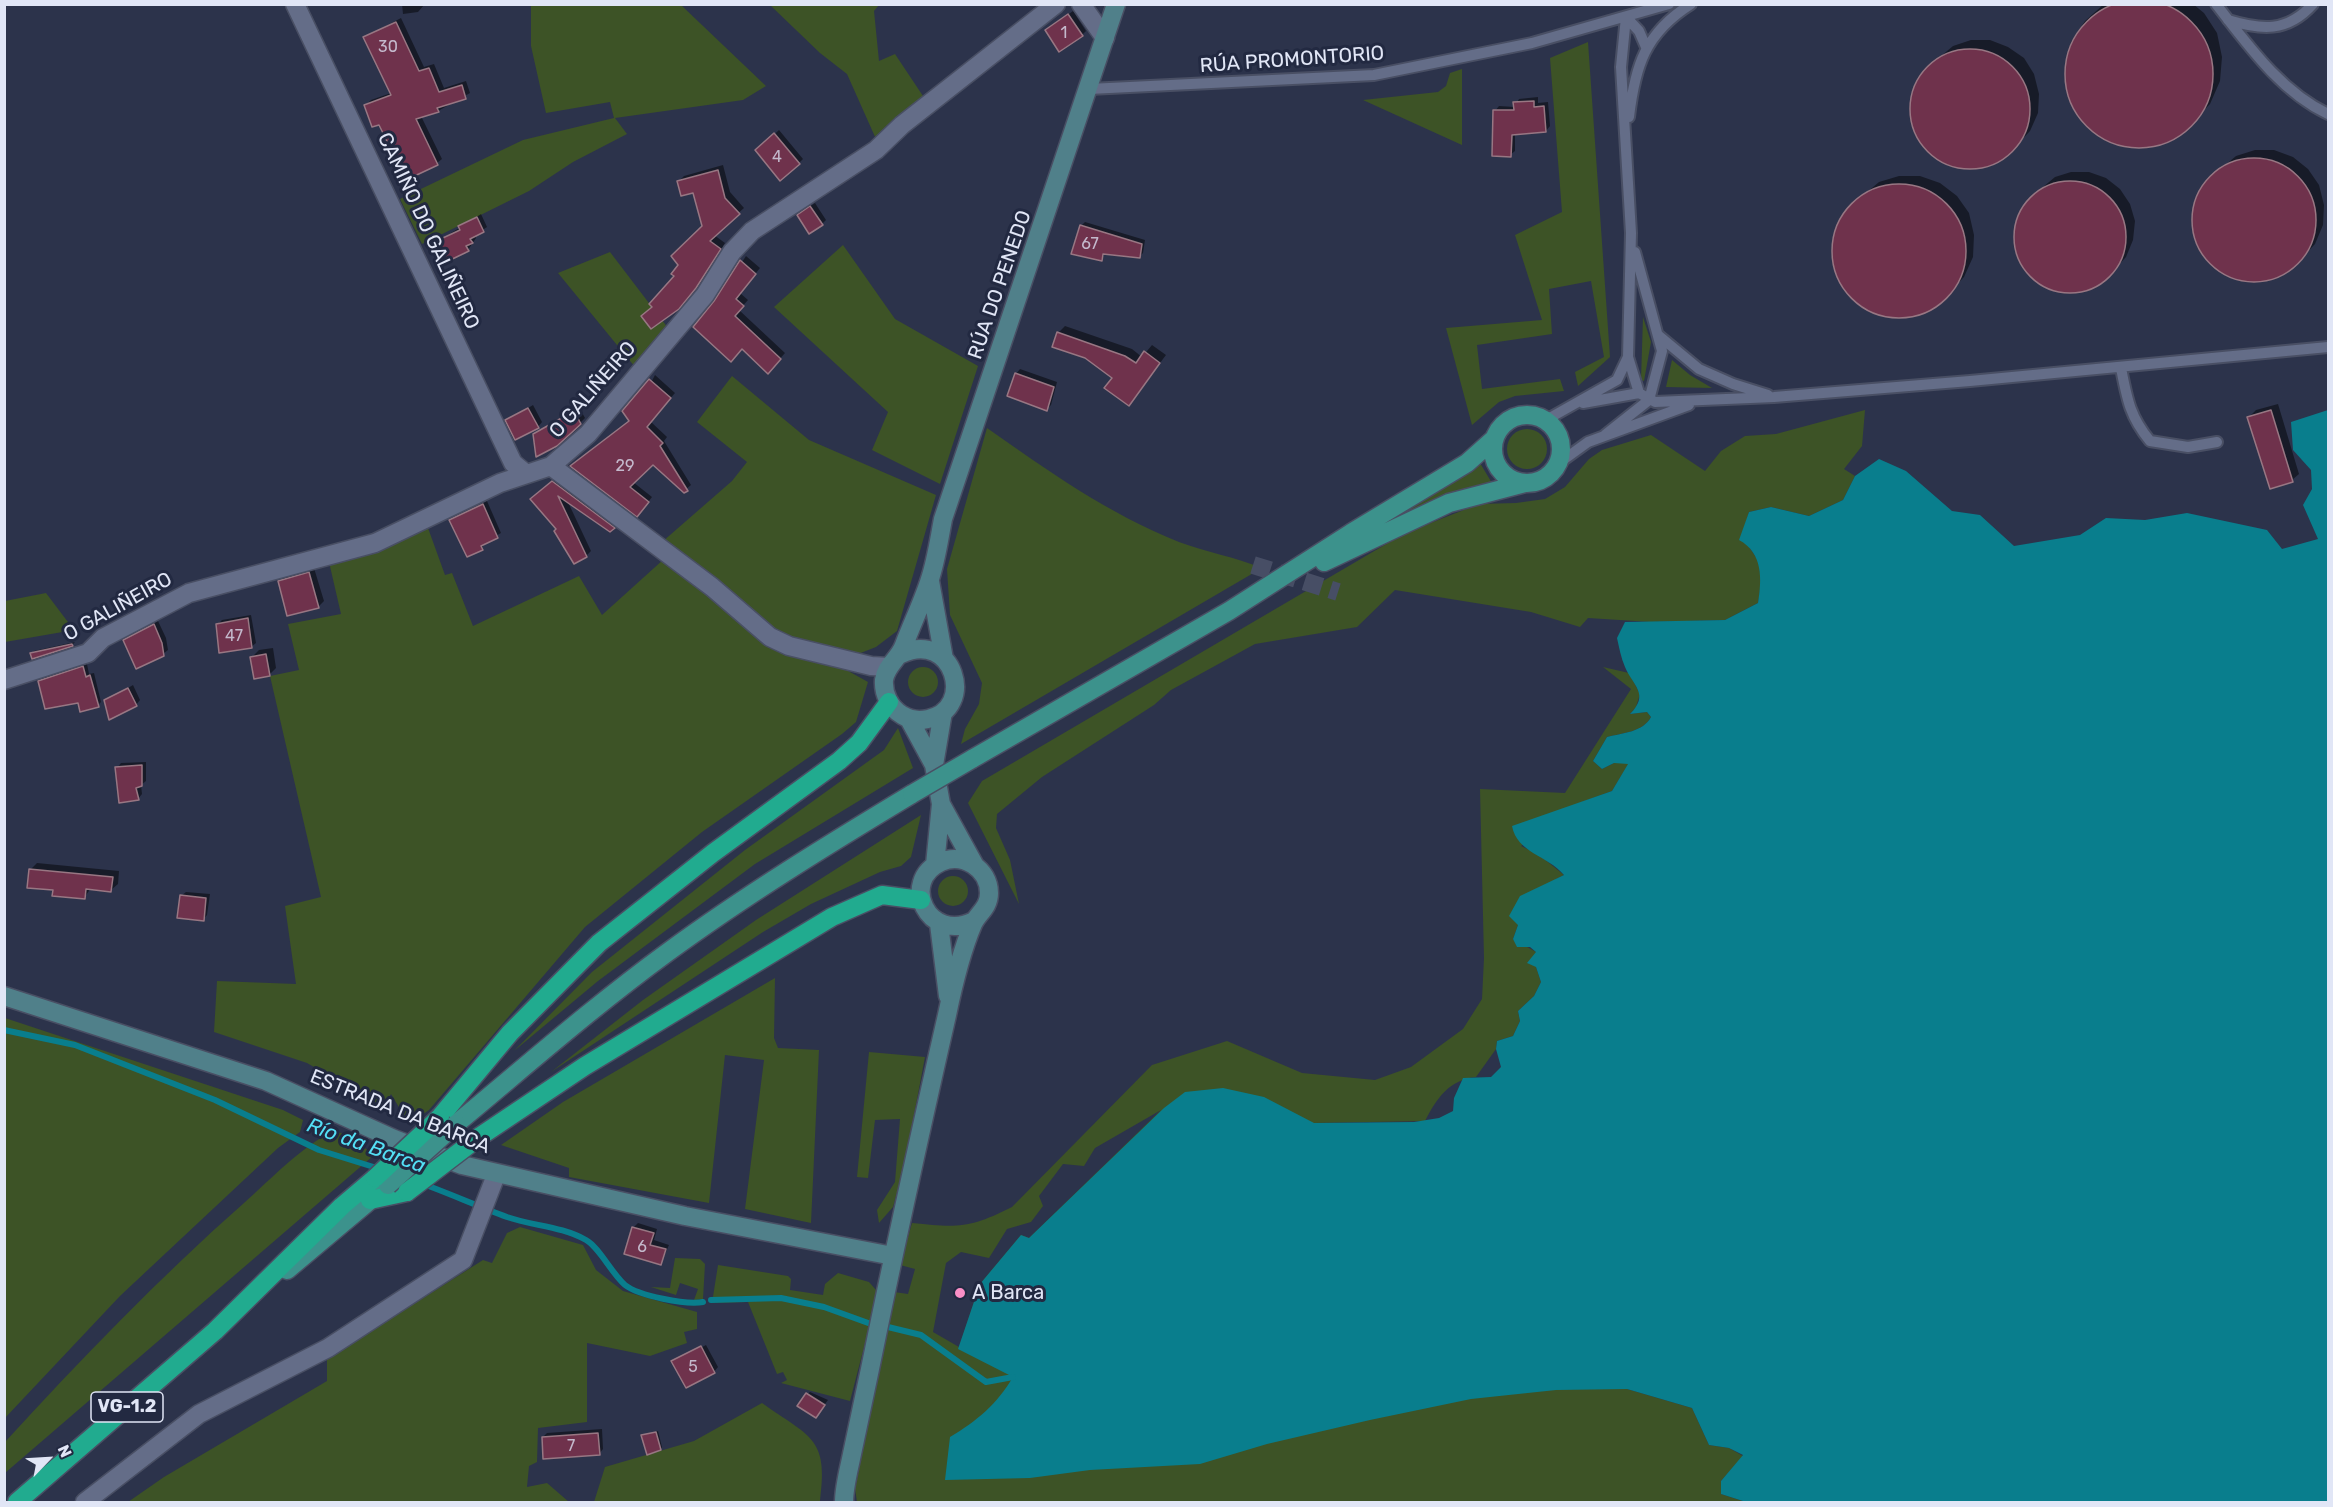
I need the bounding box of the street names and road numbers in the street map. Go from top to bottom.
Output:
street label: RÚA PROMONTORIO [1199,42,1385,78]
street label: CAMIÑO DO GALIÑEIRO [372,129,484,333]
street label: RÚA DO PENEDO [963,207,1037,363]
street label: O GALIÑEIRO [545,337,641,443]
street label: O GALIÑEIRO [60,567,176,647]
street label: ESTRADA DA BARCA [306,1065,494,1159]
road number: VG-1.2 [91,1392,163,1422]

